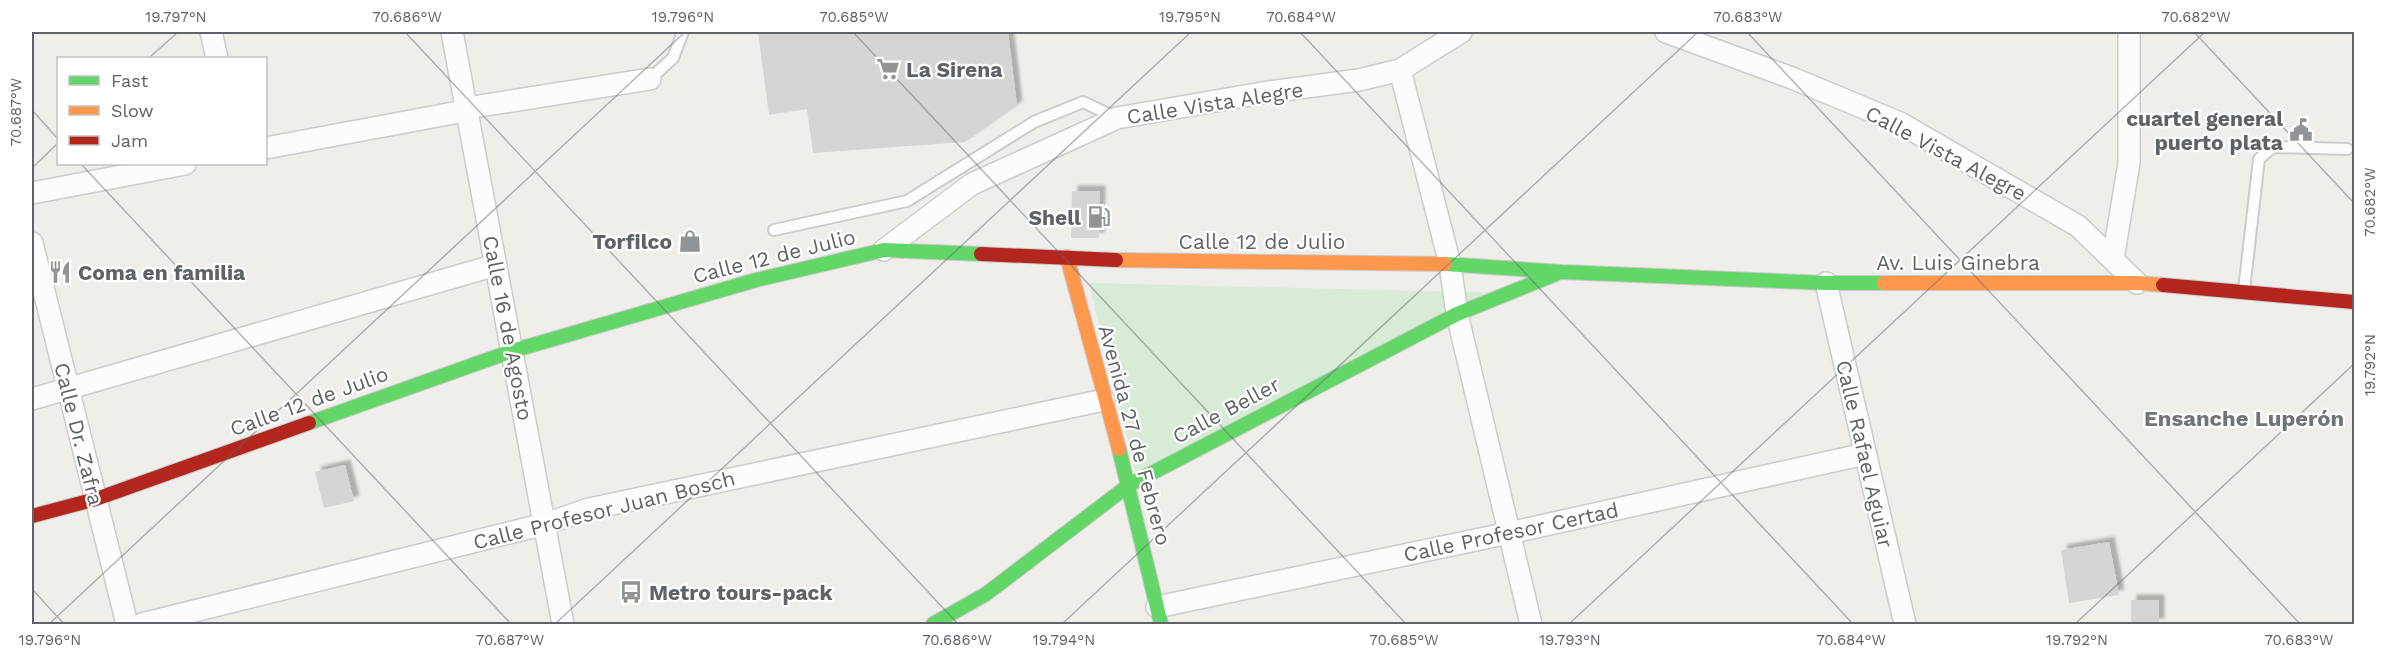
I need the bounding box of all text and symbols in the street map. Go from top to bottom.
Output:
text: 19.797°N [145,8,207,26]
text: 70.686°W [372,8,442,26]
text: 19.796°N [652,8,714,26]
text: 70.685°W [819,8,889,26]
text: 19.795°N [1159,8,1221,26]
text: 70.684°W [1266,8,1336,26]
text: 70.683°W [1714,8,1782,26]
text: 70.682°W [2161,8,2231,26]
supermarket icon: La Sirena [875,56,901,82]
legend [57,57,267,165]
place label: La Sirena [906,57,1003,82]
text: Fast [111,70,149,91]
street label: Calle Vista Alegre [1125,77,1305,129]
text: 70.687°W [7,78,25,146]
text: Slow [111,100,154,121]
street label: Calle Vista Alegre [1861,100,2031,206]
place label: cuartel general puerto plata [2126,106,2284,155]
public building icon: cuartel general puerto plata [2288,117,2314,143]
text: Jam [111,130,148,151]
text: 70.682°W [2361,167,2379,237]
fuel station icon: Shell [1086,204,1112,230]
place label: Shell [1029,205,1081,230]
street label: Calle 12 de Julio [690,224,858,288]
shop icon: Torfilco [677,228,703,254]
place label: Torfilco [592,229,672,254]
street label: Calle 12 de Julio [1179,229,1345,254]
street label: Calle 16 de Agosto [478,233,538,423]
street label: Av. Luis Ginebra [1876,250,2040,275]
restaurant icon: Coma en familia [47,259,73,285]
place label: Coma en familia [78,260,246,285]
street label: Avenida 27 de Febrero [1094,322,1176,548]
text: 19.792°N [2361,334,2379,396]
street label: Calle Rafael Aguiar [1831,358,1899,551]
street label: Calle Dr. Zafra [49,360,109,508]
street label: Calle 12 de Julio [226,361,392,441]
street label: Calle Beller [1168,371,1284,449]
district label: Ensanche Luperón [2144,406,2344,431]
street label: Calle Profesor Juan Bosch [470,465,738,555]
street label: Calle Profesor Certad [1401,497,1621,567]
bus stop icon: Metro tours-pack [618,579,644,605]
place label: Metro tours-pack [649,580,834,605]
text: 19.796°N [19,631,81,649]
text: 70.687°W [476,631,544,649]
text: 70.686°W [922,631,992,649]
text: 19.794°N [1033,631,1095,649]
text: 70.685°W [1369,631,1439,649]
text: 19.793°N [1539,631,1601,649]
text: 70.684°W [1816,631,1886,649]
text: 19.792°N [2046,631,2108,649]
text: 70.683°W [2265,631,2333,649]

